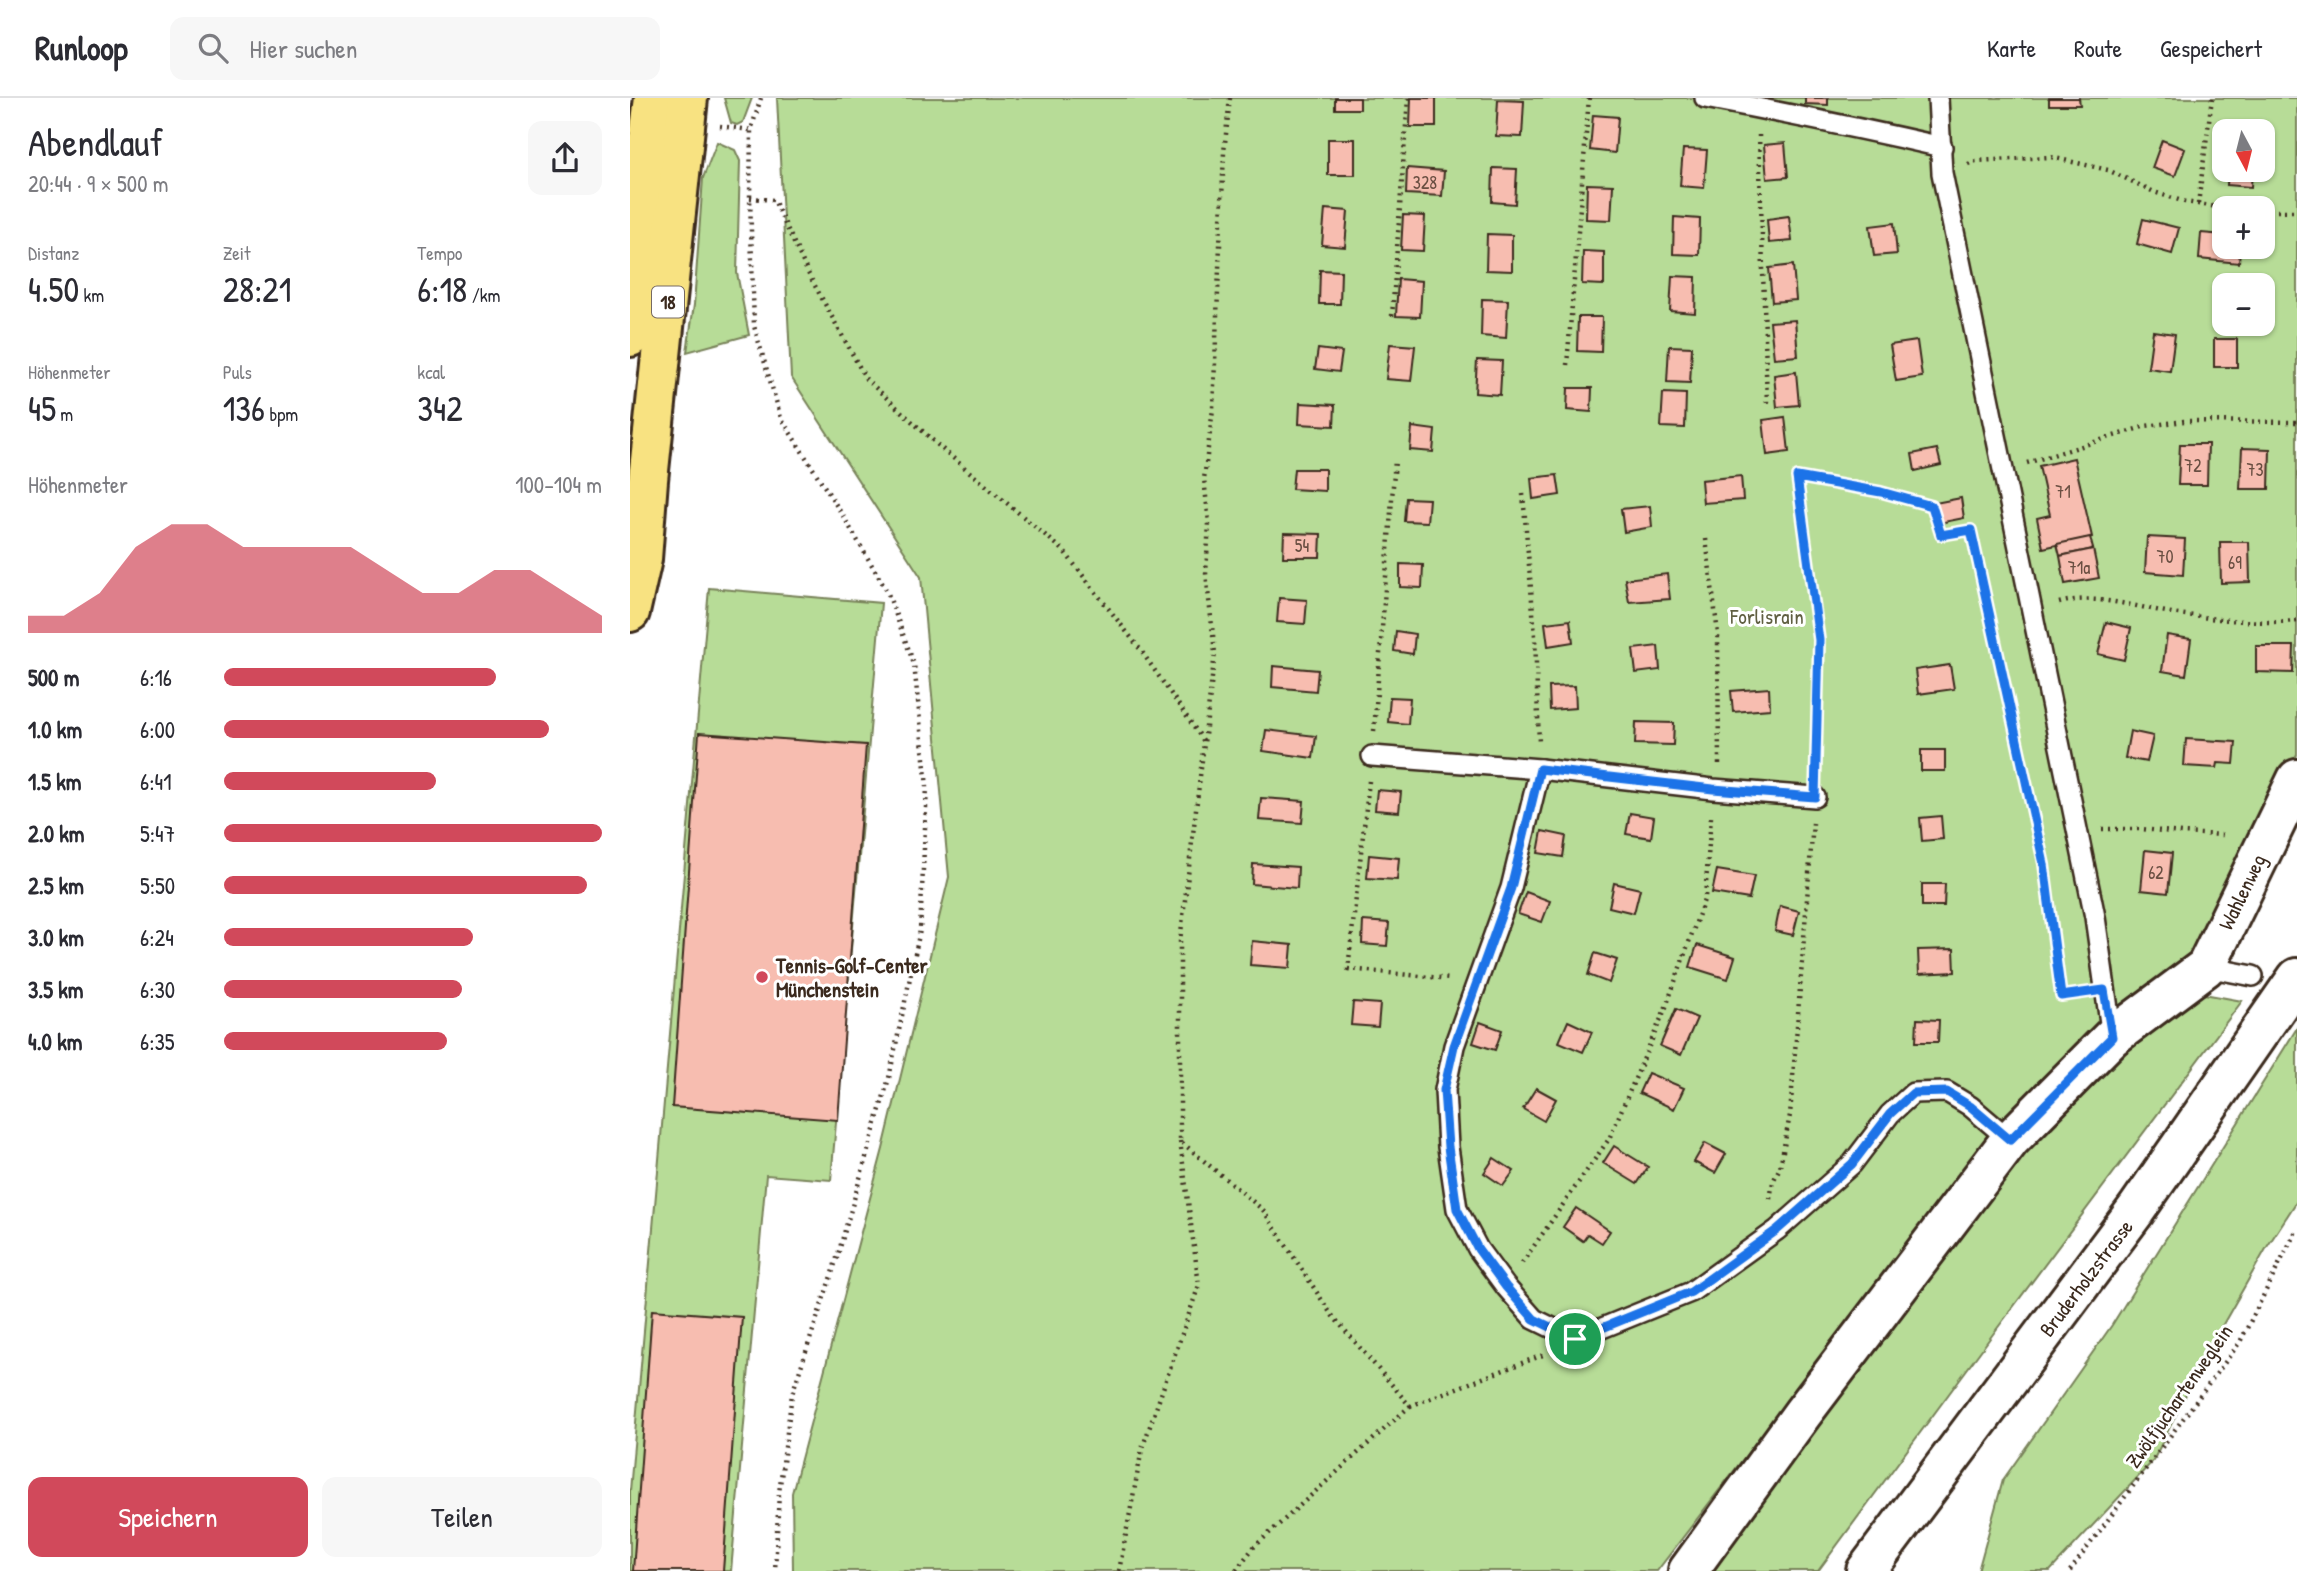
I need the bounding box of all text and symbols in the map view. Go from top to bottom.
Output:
search box [170,17,660,80]
text: Runloop [35,26,128,70]
icon: search [194,29,232,67]
text: Hier suchen [250,31,357,66]
text: Karte [1987,32,2036,64]
text: Route [2074,32,2122,64]
text: Gespeichert [2160,32,2262,64]
text: Abendlauf [28,116,163,168]
north arrow [2212,119,2275,182]
map controls [2212,119,2275,336]
button: share [528,121,602,195]
text: 20:44 · 9 × 500 m [28,168,168,199]
house number: 328 [1413,170,1437,195]
button: + [2212,196,2275,259]
text: Distanz [28,240,79,266]
text: Zeit [223,240,251,266]
text: Tempo [417,240,463,266]
text: 4.50 [28,266,79,313]
text: 28:21 [223,266,291,313]
text: 6:18 [417,266,467,313]
button: − [2212,273,2275,336]
text: km [79,282,104,308]
text: /km [467,282,501,308]
road number: 18 [652,286,684,318]
text: Höhenmeter [28,359,111,385]
text: Puls [223,359,252,385]
text: kcal [417,359,445,385]
text: 45 [28,385,56,432]
text: 136 [223,385,265,432]
text: 342 [417,385,463,432]
text: m [56,401,73,427]
text: bpm [265,401,298,427]
house number: 72 [2184,453,2202,478]
house number: 73 [2247,457,2263,482]
text: Höhenmeter [28,469,128,500]
text: 100–104 m [515,469,602,500]
house number: 71 [2055,479,2071,504]
house number: 54 [1295,533,1309,558]
house number: 70 [2157,544,2173,569]
house number: 69 [2228,550,2242,575]
house number: 71a [2068,555,2090,580]
park label: Forlisrain [1729,602,1804,631]
text: 500 m [28,662,79,693]
text: 6:16 [140,662,172,693]
text: 1.0 km [28,714,82,745]
text: 6:00 [140,714,175,745]
text: 1.5 km [28,766,81,797]
text: 6:41 [140,766,172,797]
text: 2.0 km [28,818,84,849]
text: 5:47 [140,818,175,849]
street label: Wahlenweg [2211,849,2273,935]
house number: 62 [2148,860,2164,885]
text: 2.5 km [28,870,84,901]
text: 5:50 [140,870,175,901]
text: 3.0 km [28,922,84,953]
text: 6:24 [140,922,174,953]
place label: Tennis-Golf-Center Münchenstein [775,951,929,1004]
marker: Tennis-Golf-Center Münchenstein [754,969,770,985]
text: 3.5 km [28,974,83,1005]
text: 6:30 [140,974,175,1005]
text: 4.0 km [28,1026,82,1057]
text: 6:35 [140,1026,175,1057]
street label: Bruderholzstrasse [2032,1213,2140,1343]
pin [1545,1309,1605,1369]
street label: Zwölfjuchartenweglein [2119,1318,2239,1474]
icon: arrive [1556,1320,1594,1358]
button: Speichern [28,1477,308,1557]
button: Teilen [322,1477,602,1557]

